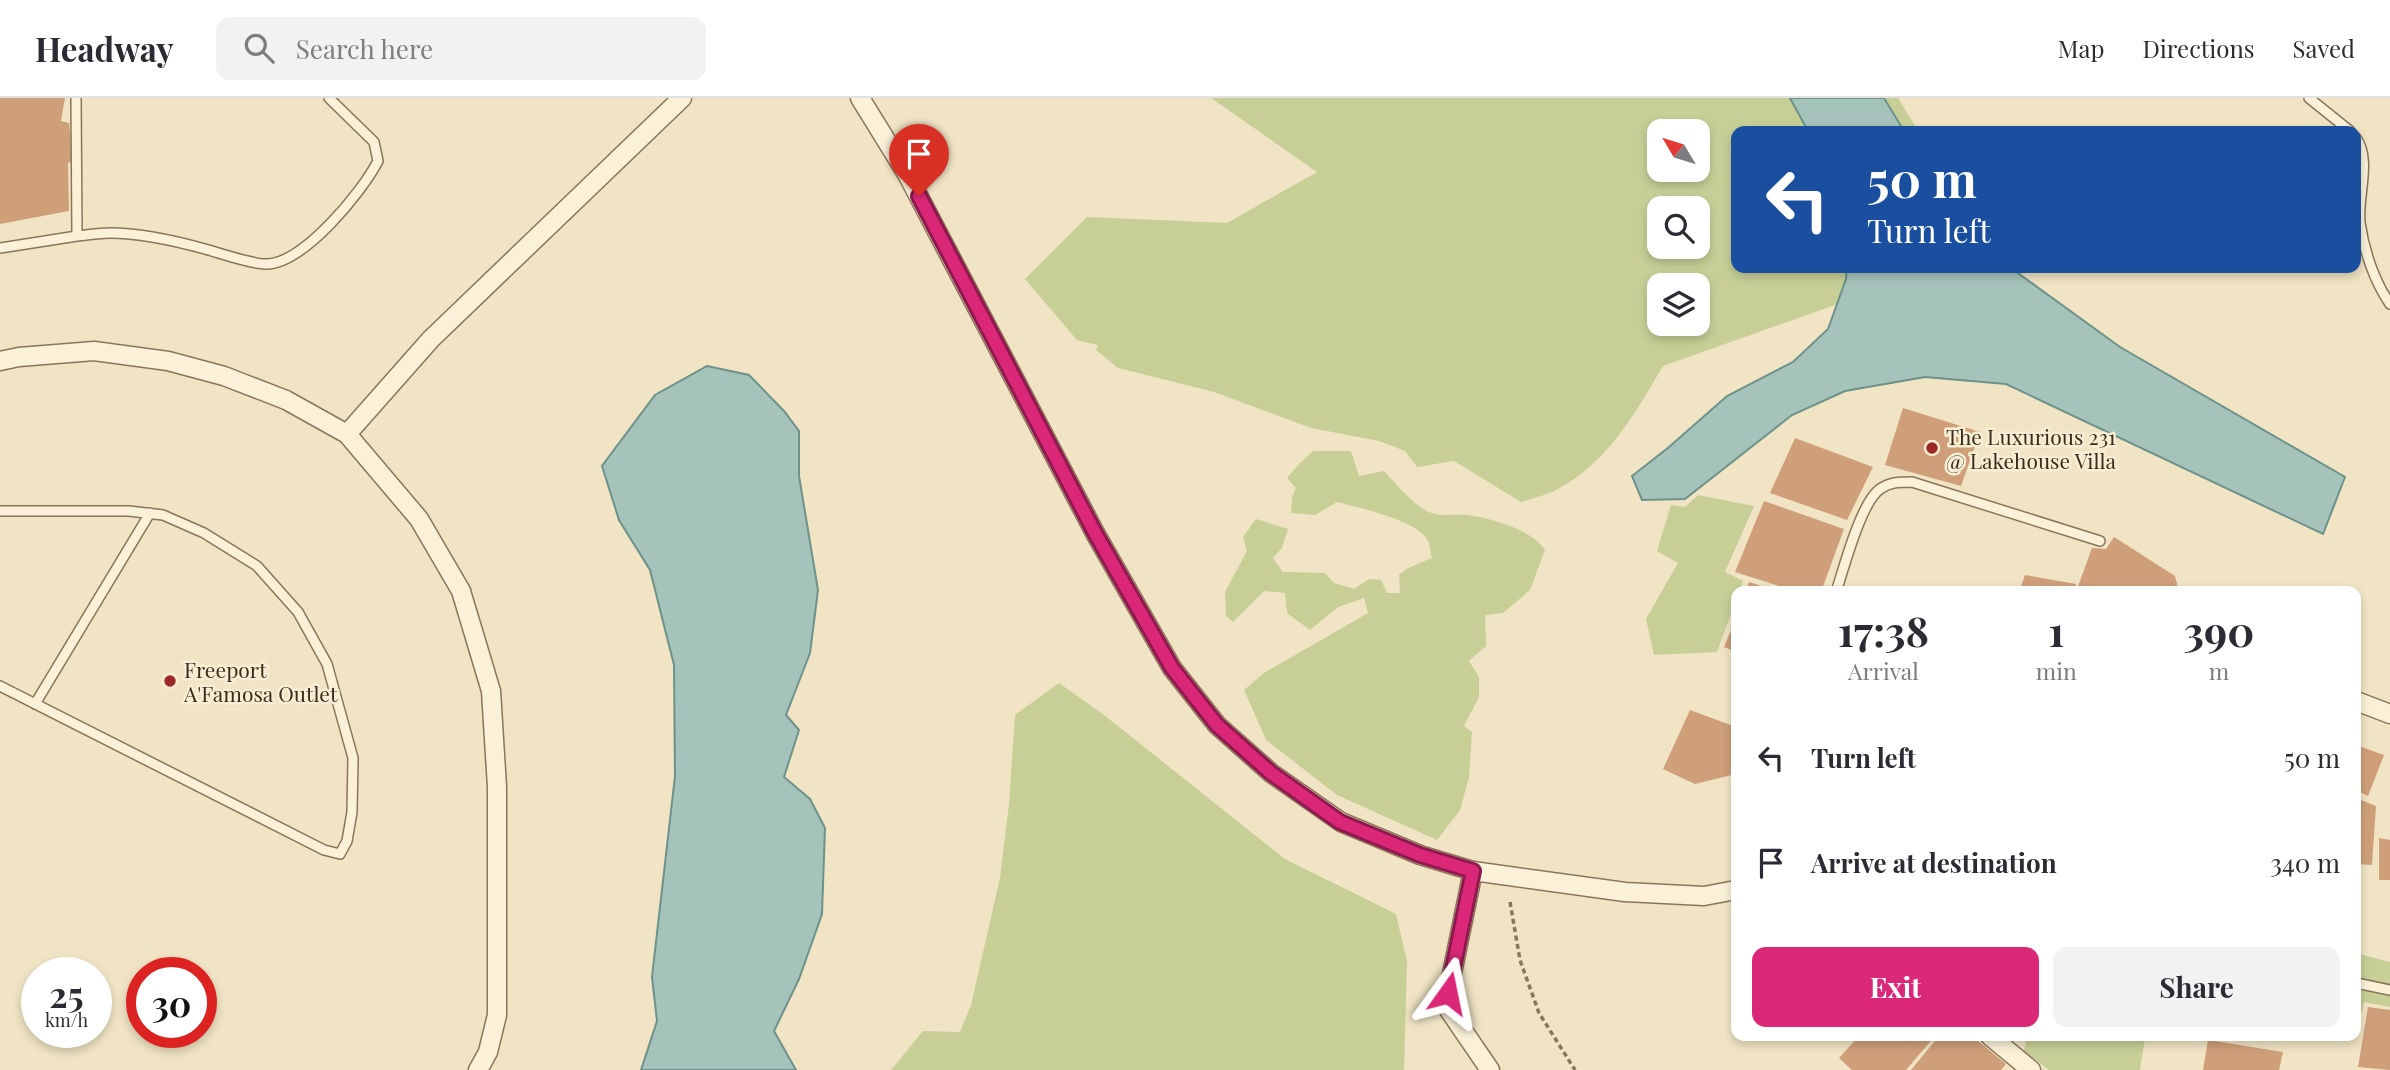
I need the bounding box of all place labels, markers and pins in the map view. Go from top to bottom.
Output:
pin [889,124,949,196]
place label: The Luxurious 231 @ Lakehouse Villa [1946,422,2116,474]
marker: The Luxurious 231 @ Lakehouse Villa [1924,440,1940,456]
place label: Freeport A'Famosa Outlet [183,655,338,707]
marker: Freeport A'Famosa Outlet [162,673,178,689]

